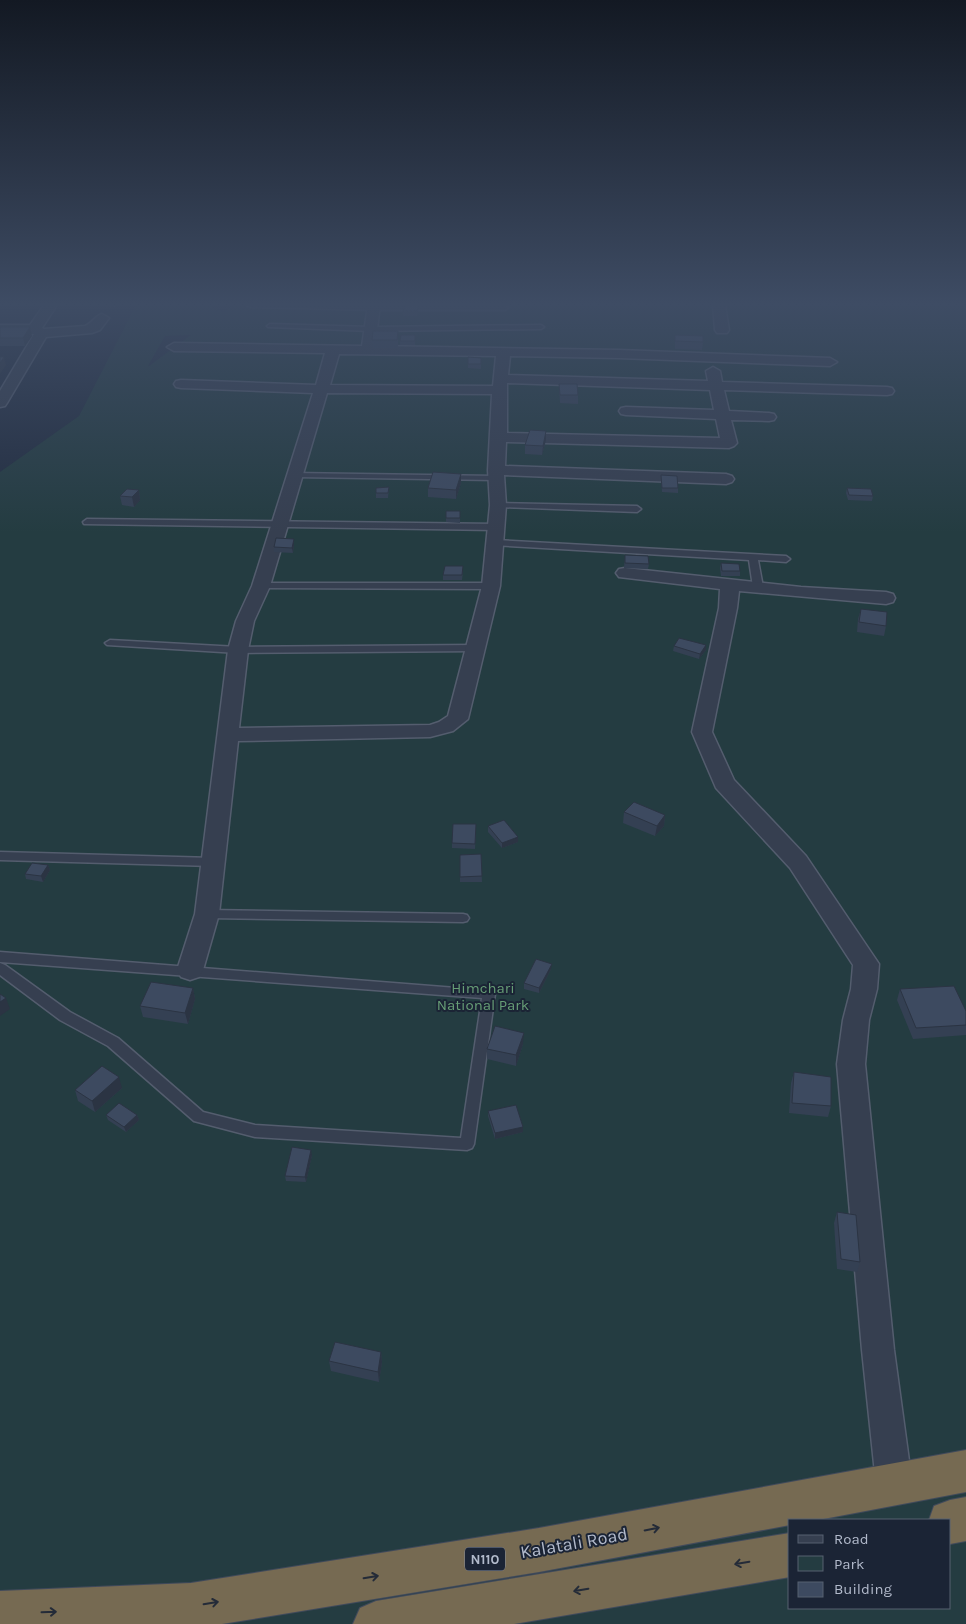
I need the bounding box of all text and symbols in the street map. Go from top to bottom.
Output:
park label: Himchari National Park [437,979,529,1014]
legend [788,1519,951,1609]
street label: Kalatali Road [519,1523,629,1563]
one-way arrow [644,1523,660,1533]
text: Road [834,1530,869,1548]
road number: N110 [465,1548,505,1570]
text: Park [834,1555,864,1573]
one-way arrow [734,1558,750,1568]
one-way arrow [363,1572,379,1582]
text: Building [834,1580,892,1598]
one-way arrow [574,1585,590,1595]
one-way arrow [202,1598,218,1608]
one-way arrow [40,1607,56,1617]

